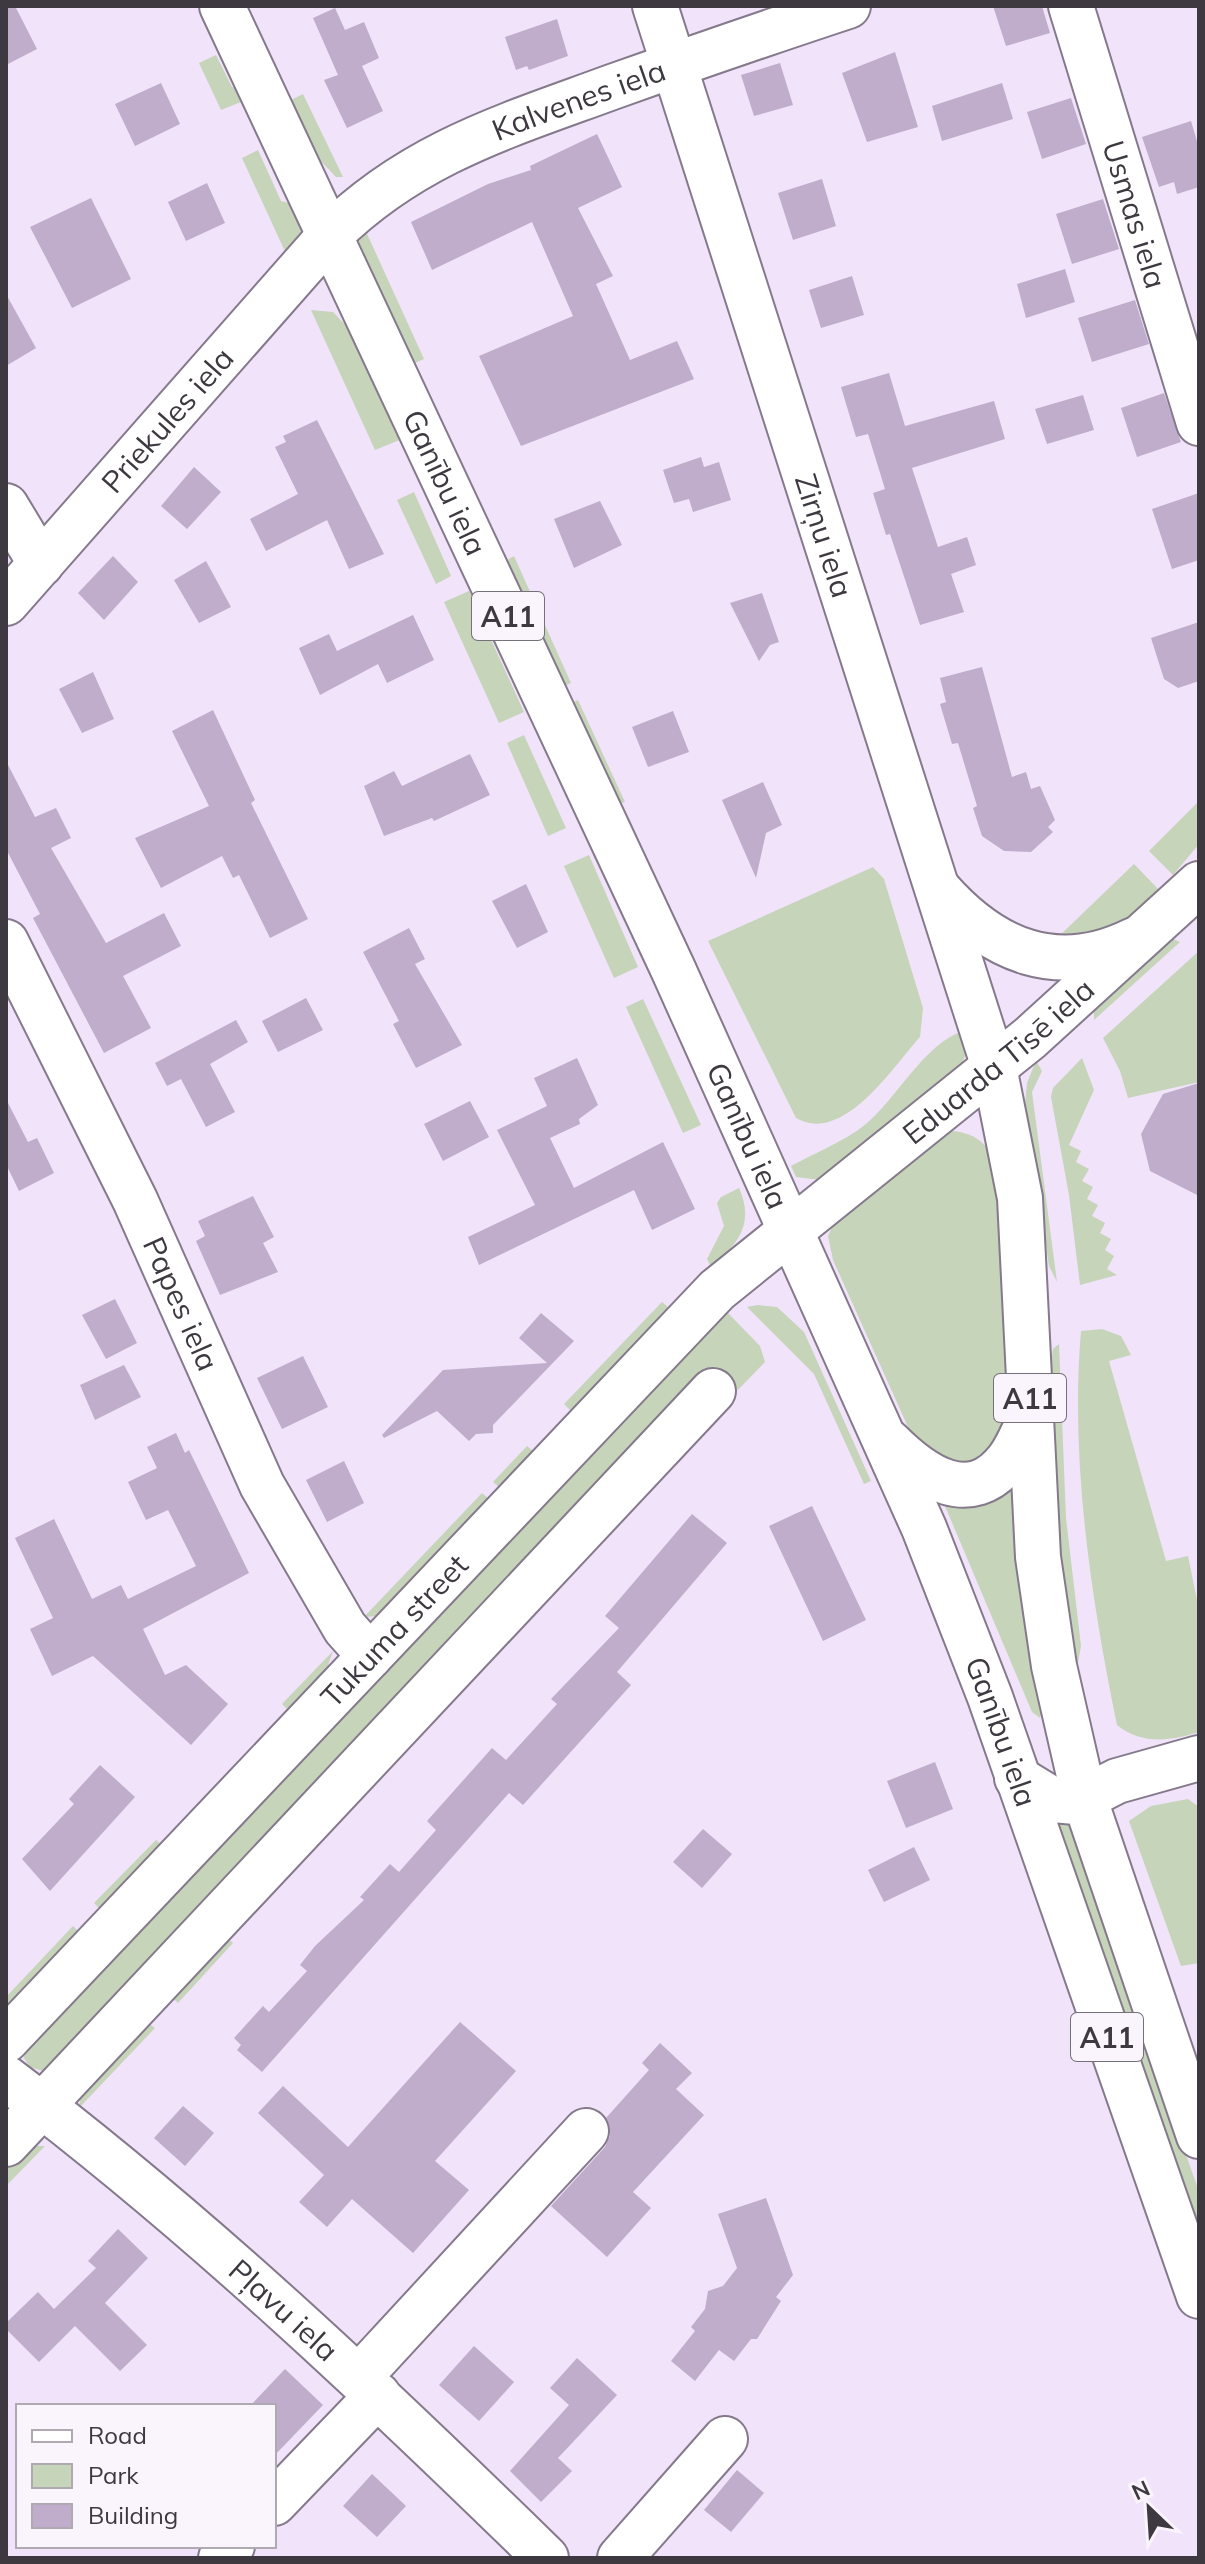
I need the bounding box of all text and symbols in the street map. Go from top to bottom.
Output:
street label: Kalvenes iela [486,51,670,149]
street label: Usmas iela [1094,136,1176,293]
street label: Priekules iela [93,339,241,500]
street label: Ganību iela [395,403,495,561]
street label: Zirņu iela [787,469,862,602]
road number: A11 [472,592,544,640]
street label: Eduarda Tisē iela [895,970,1102,1152]
street label: Ganību iela [698,1056,797,1215]
street label: Papes iela [135,1231,228,1377]
road number: A11 [994,1374,1066,1422]
street label: Tukuma street [312,1546,476,1715]
street label: Ganību iela [957,1651,1046,1812]
road number: A11 [1071,2013,1143,2061]
street label: Pļavu iela [221,2251,346,2369]
legend [16,2404,276,2548]
text: Road [88,2420,147,2450]
text: Park [88,2460,139,2490]
north arrow [1109,2468,1189,2548]
text: N [1127,2474,1154,2506]
text: Building [88,2500,178,2530]

